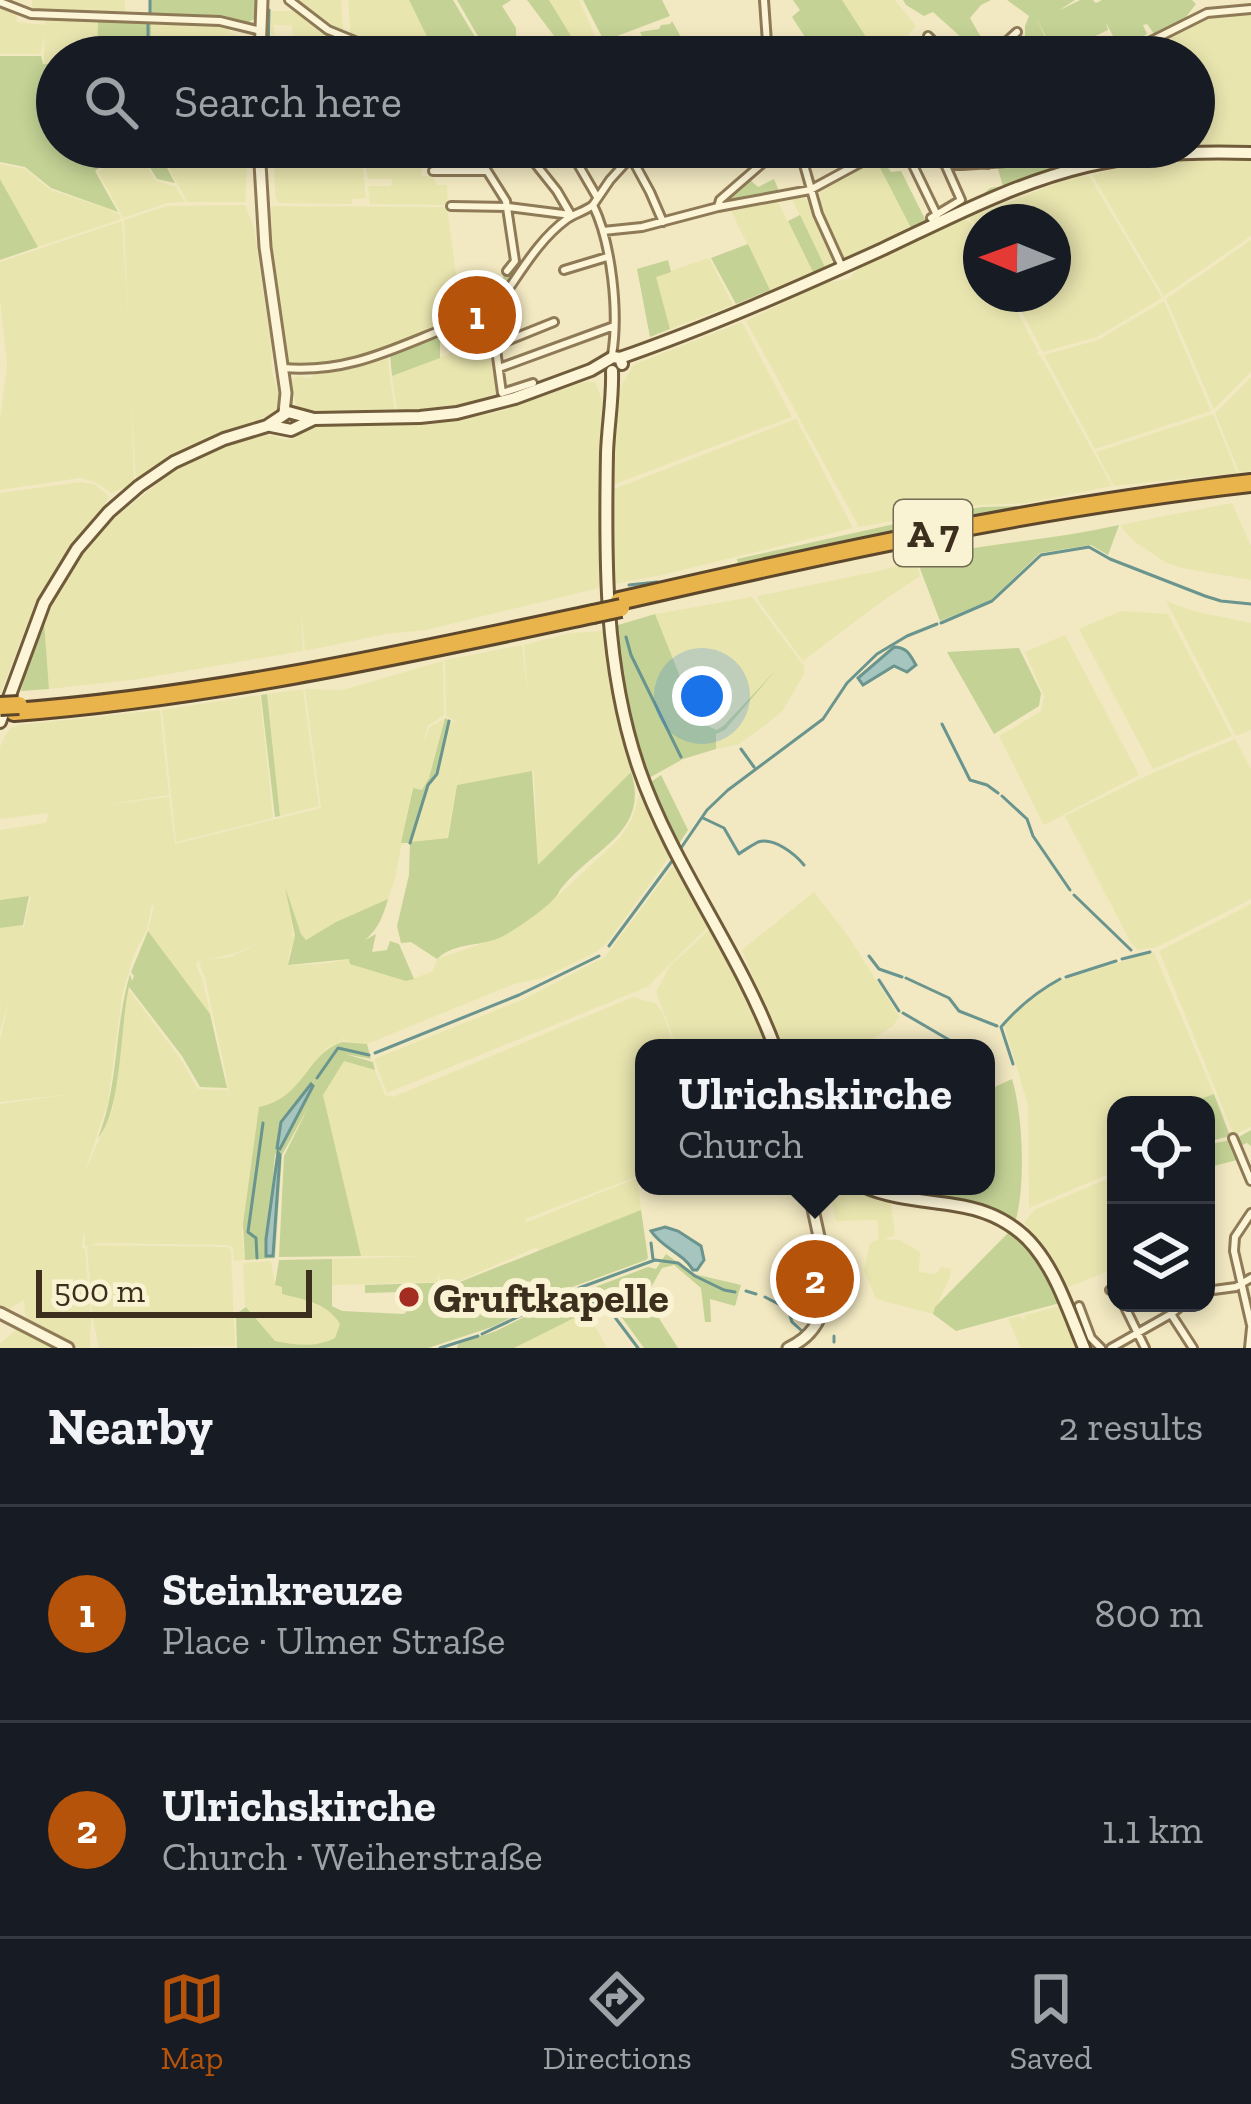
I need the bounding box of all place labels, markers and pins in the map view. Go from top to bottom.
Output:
pin: 1 [438,270,516,360]
pin: 2 [776,1234,854,1324]
place label: Gruftkapelle [433,1272,669,1323]
marker: Gruftkapelle [396,1284,422,1310]

